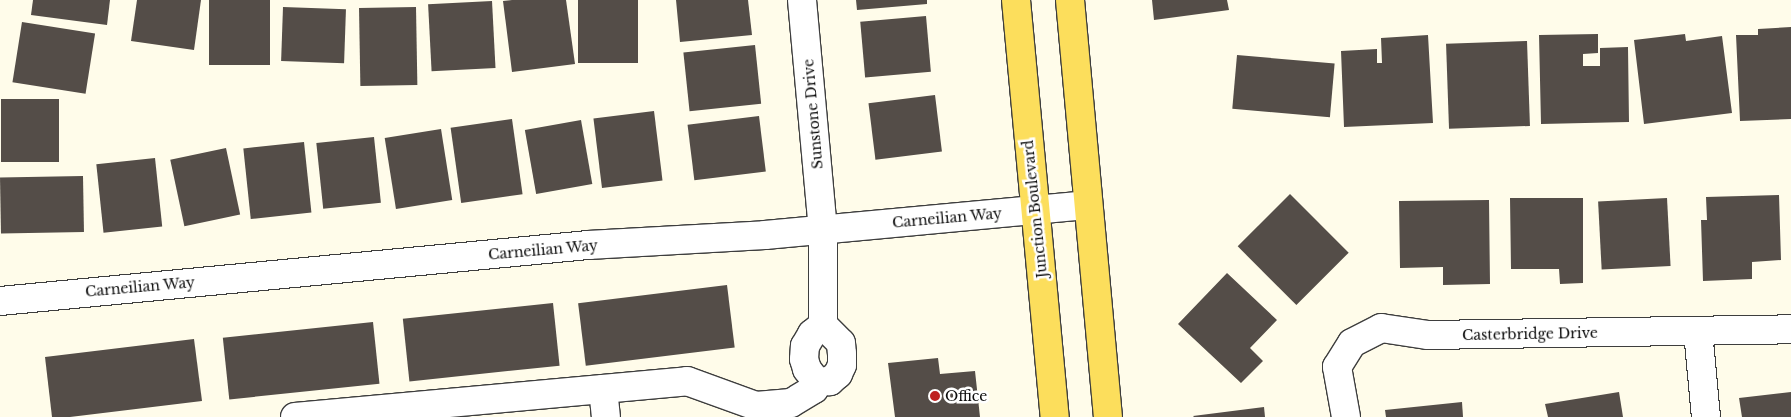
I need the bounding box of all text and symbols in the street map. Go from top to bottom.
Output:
street label: Sunstone Drive [800,58,826,170]
street label: Junction Boulevard [1019,139,1051,279]
street label: Carneilian Way [891,205,1003,231]
street label: Carneilian Way [487,237,599,263]
street label: Carneilian Way [84,274,196,300]
street label: Casterbridge Drive [1462,324,1598,344]
place label: Office [945,388,987,404]
marker: Office [929,390,941,402]

